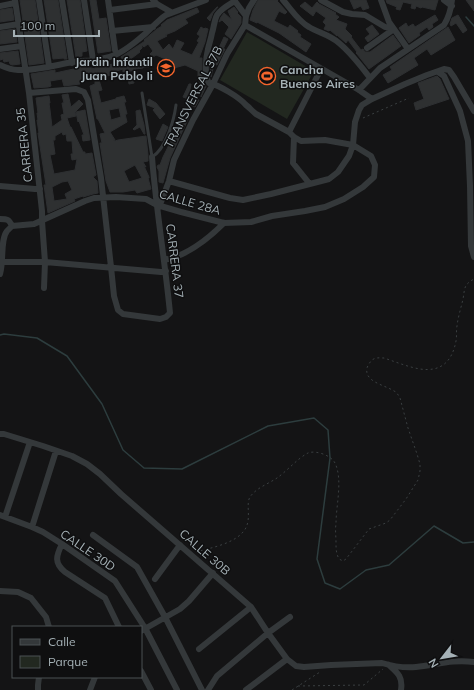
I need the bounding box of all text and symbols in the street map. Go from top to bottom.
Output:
scale bar [14,12,99,38]
text: 100 m [20,18,55,33]
street label: TRANSVERSAL 37B [161,43,225,151]
place label: Jardin Infantil Juan Pablo Ii [75,54,153,83]
school or university icon: Jardin Infantil Juan Pablo Ii [156,58,176,78]
place label: Cancha Buenos Aires [280,62,355,91]
sports icon: Cancha Buenos Aires [257,66,277,86]
street label: CARRERA 35 [13,107,35,183]
street label: CALLE 28A [158,186,223,218]
street label: CARRERA 37 [163,223,187,299]
street label: CALLE 30D [58,526,119,574]
street label: CALLE 30B [176,526,234,578]
legend [12,626,142,678]
text: Calle [48,634,75,649]
north arrow [422,638,462,678]
text: Parque [48,654,88,669]
text: N [425,656,442,670]

